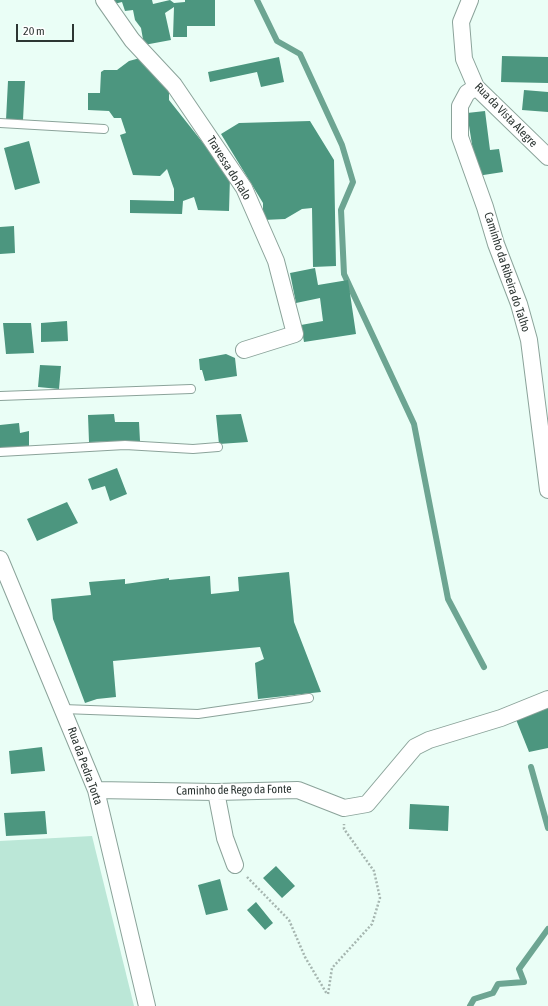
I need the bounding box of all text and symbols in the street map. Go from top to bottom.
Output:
scale bar [18,16,76,42]
text: 20 m [23,24,45,38]
street label: Rua da Vista Alegre [472,80,540,150]
street label: Travessa do Ralo [204,133,254,203]
street label: Caminho da Ribeira do Talho [481,210,533,334]
street label: Rua da Pedra Torta [64,725,106,807]
street label: Caminho de Rego da Fonte [176,782,292,798]

